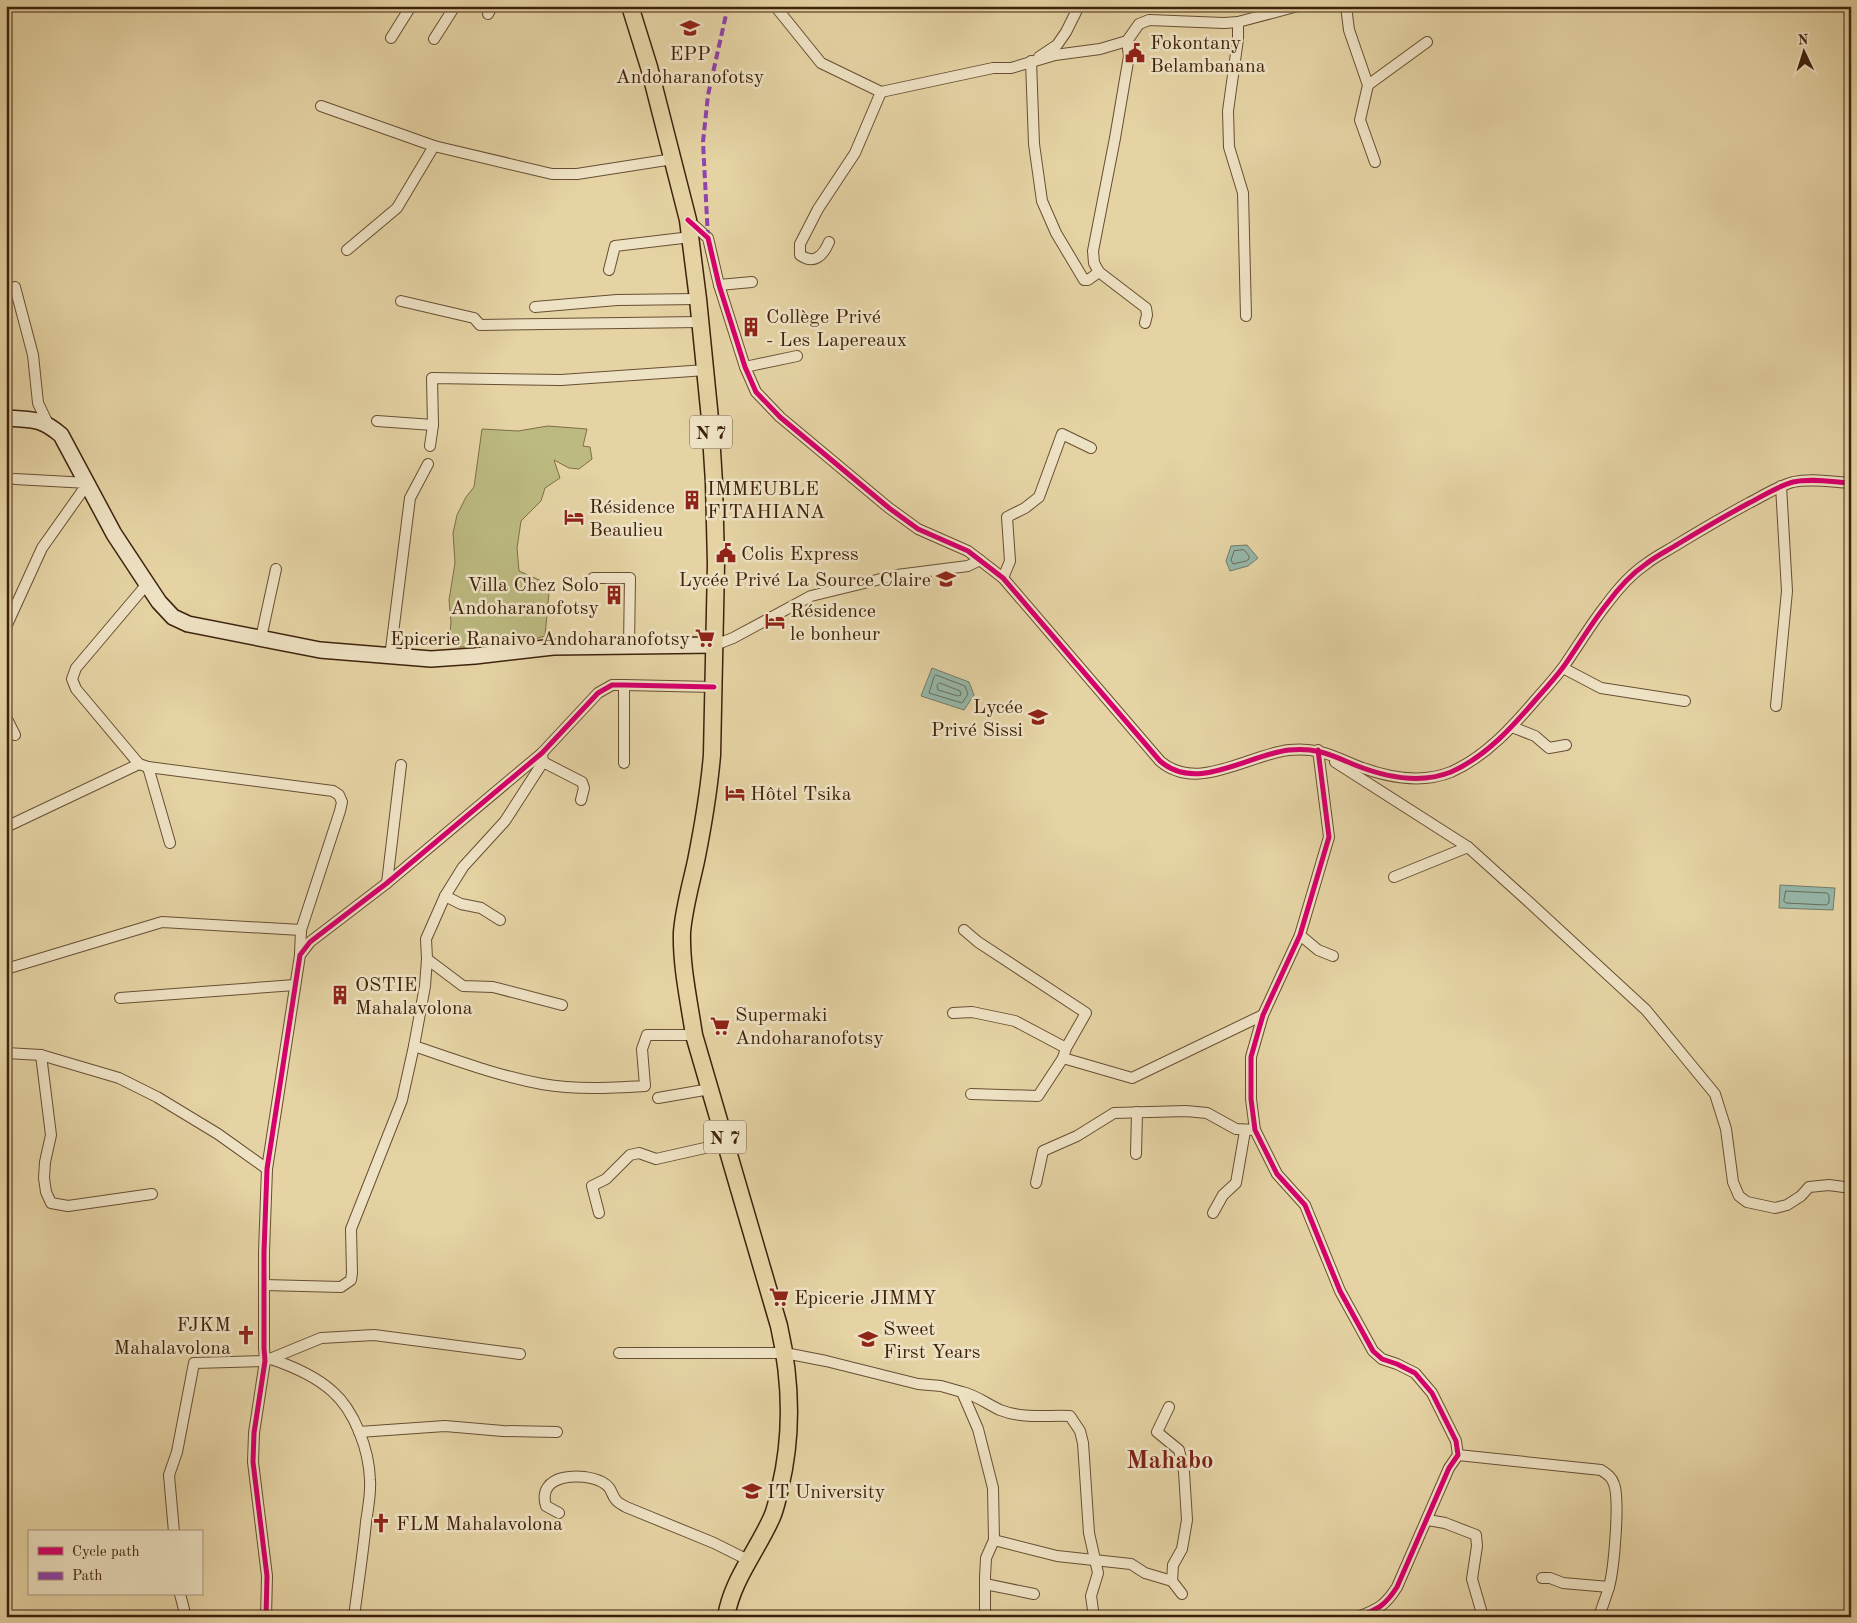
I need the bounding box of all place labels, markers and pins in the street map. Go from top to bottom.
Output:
school or university icon: EPP Andoharanofotsy [679,17,701,39]
place label: Fokontany Belambanana [1150,34,1266,77]
public building icon: Fokontany Belambanana [1124,42,1146,64]
place label: EPP Andoharanofotsy [616,45,765,88]
place label: Collège Privé - Les Lapereaux [766,308,907,351]
building icon: Collège Privé - Les Lapereaux [740,316,762,338]
place label: IMMEUBLE FITAHIANA [707,480,825,523]
building icon: IMMEUBLE FITAHIANA [681,489,703,511]
place label: Résidence Beaulieu [589,498,675,541]
hotel icon: Résidence Beaulieu [563,506,585,528]
public building icon: Colis Express [715,542,737,564]
place label: Colis Express [741,545,859,565]
school or university icon: Lycée Privé La Source Claire [935,568,957,590]
place label: Lycée Privé La Source Claire [679,571,931,591]
place label: Villa Chez Solo Andoharanofotsy [450,576,599,619]
building icon: Villa Chez Solo Andoharanofotsy [603,584,625,606]
place label: Résidence le bonheur [790,602,880,645]
hotel icon: Résidence le bonheur [764,610,786,632]
supermarket icon: Epicerie Ranaivo Andoharanofotsy [694,627,716,649]
place label: Epicerie Ranaivo Andoharanofotsy [390,630,690,650]
place label: Lycée Privé Sissi [931,698,1023,741]
school or university icon: Lycée Privé Sissi [1027,706,1049,728]
hotel icon: Hôtel Tsika [724,782,746,804]
place label: Hôtel Tsika [750,785,852,805]
place label: OSTIE Mahalavolona [355,976,473,1019]
building icon: OSTIE Mahalavolona [329,984,351,1006]
place label: Supermaki Andoharanofotsy [735,1006,884,1049]
supermarket icon: Supermaki Andoharanofotsy [709,1015,731,1037]
supermarket icon: Epicerie JIMMY [768,1286,790,1308]
place label: Epicerie JIMMY [794,1289,937,1309]
place label: FJKM Mahalavolona [113,1316,231,1359]
place label: Sweet First Years [883,1320,980,1363]
church icon: FJKM Mahalavolona [235,1324,257,1346]
school or university icon: Sweet First Years [857,1328,879,1350]
school or university icon: IT University [741,1480,763,1502]
place label: IT University [767,1483,886,1503]
church icon: FLM Mahalavolona [370,1512,392,1534]
place label: FLM Mahalavolona [396,1515,563,1535]

